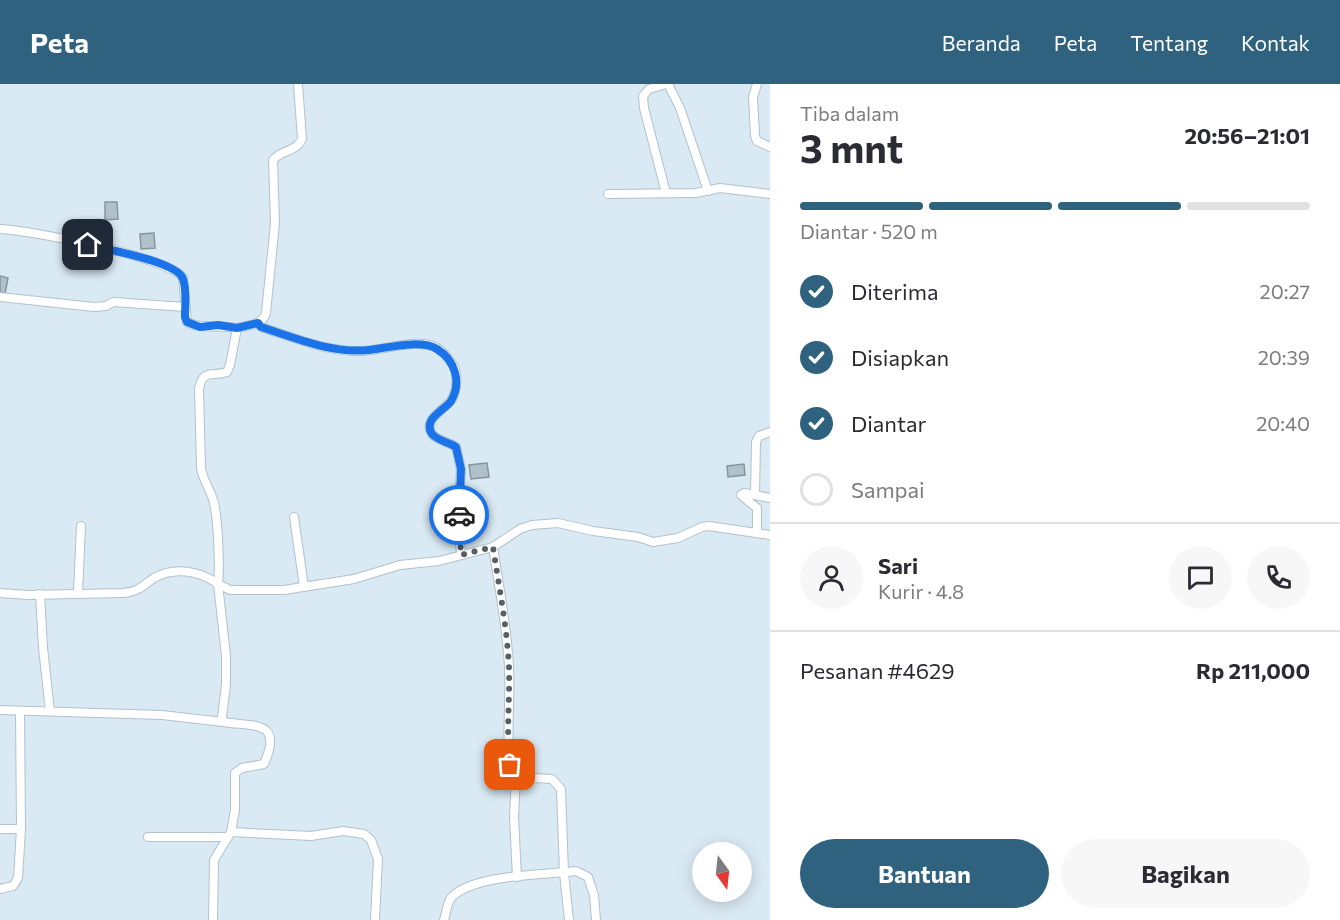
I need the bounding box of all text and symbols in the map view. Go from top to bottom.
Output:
text: Peta [30,25,89,59]
text: Beranda [942,30,1021,55]
text: Peta [1054,30,1097,55]
text: Tentang [1130,30,1208,55]
text: Kontak [1241,30,1310,55]
text: Tiba dalam [800,101,899,125]
text: 20:56–21:01 [1184,122,1310,149]
text: 3 mnt [800,123,903,171]
pin [62,219,113,270]
text: Diantar · 520 m [800,219,938,243]
icon: home [71,228,104,261]
icon: check [800,275,833,308]
text: Diterima [851,278,938,305]
text: 20:27 [1260,279,1310,303]
icon: check [800,341,833,374]
text: Disiapkan [851,344,949,371]
text: 20:39 [1258,345,1310,369]
icon: check [800,407,833,440]
text: Diantar [851,410,926,437]
text: 20:40 [1256,411,1310,435]
text: Sampai [851,476,925,503]
courier [429,485,489,545]
icon: car [443,499,476,532]
button: person [800,546,863,609]
button: chat [1169,546,1232,609]
button: phone [1247,546,1310,609]
text: Sari [878,552,918,579]
text: Kurir · 4.8 [878,579,964,603]
text: Pesanan #4629 [800,657,955,684]
text: Rp 211,000 [1196,657,1310,684]
pin [484,739,535,790]
icon: bag [493,748,526,781]
button: Bantuan [800,839,1049,908]
button: Bagikan [1061,839,1310,908]
north arrow [692,842,752,902]
map controls [692,842,752,902]

